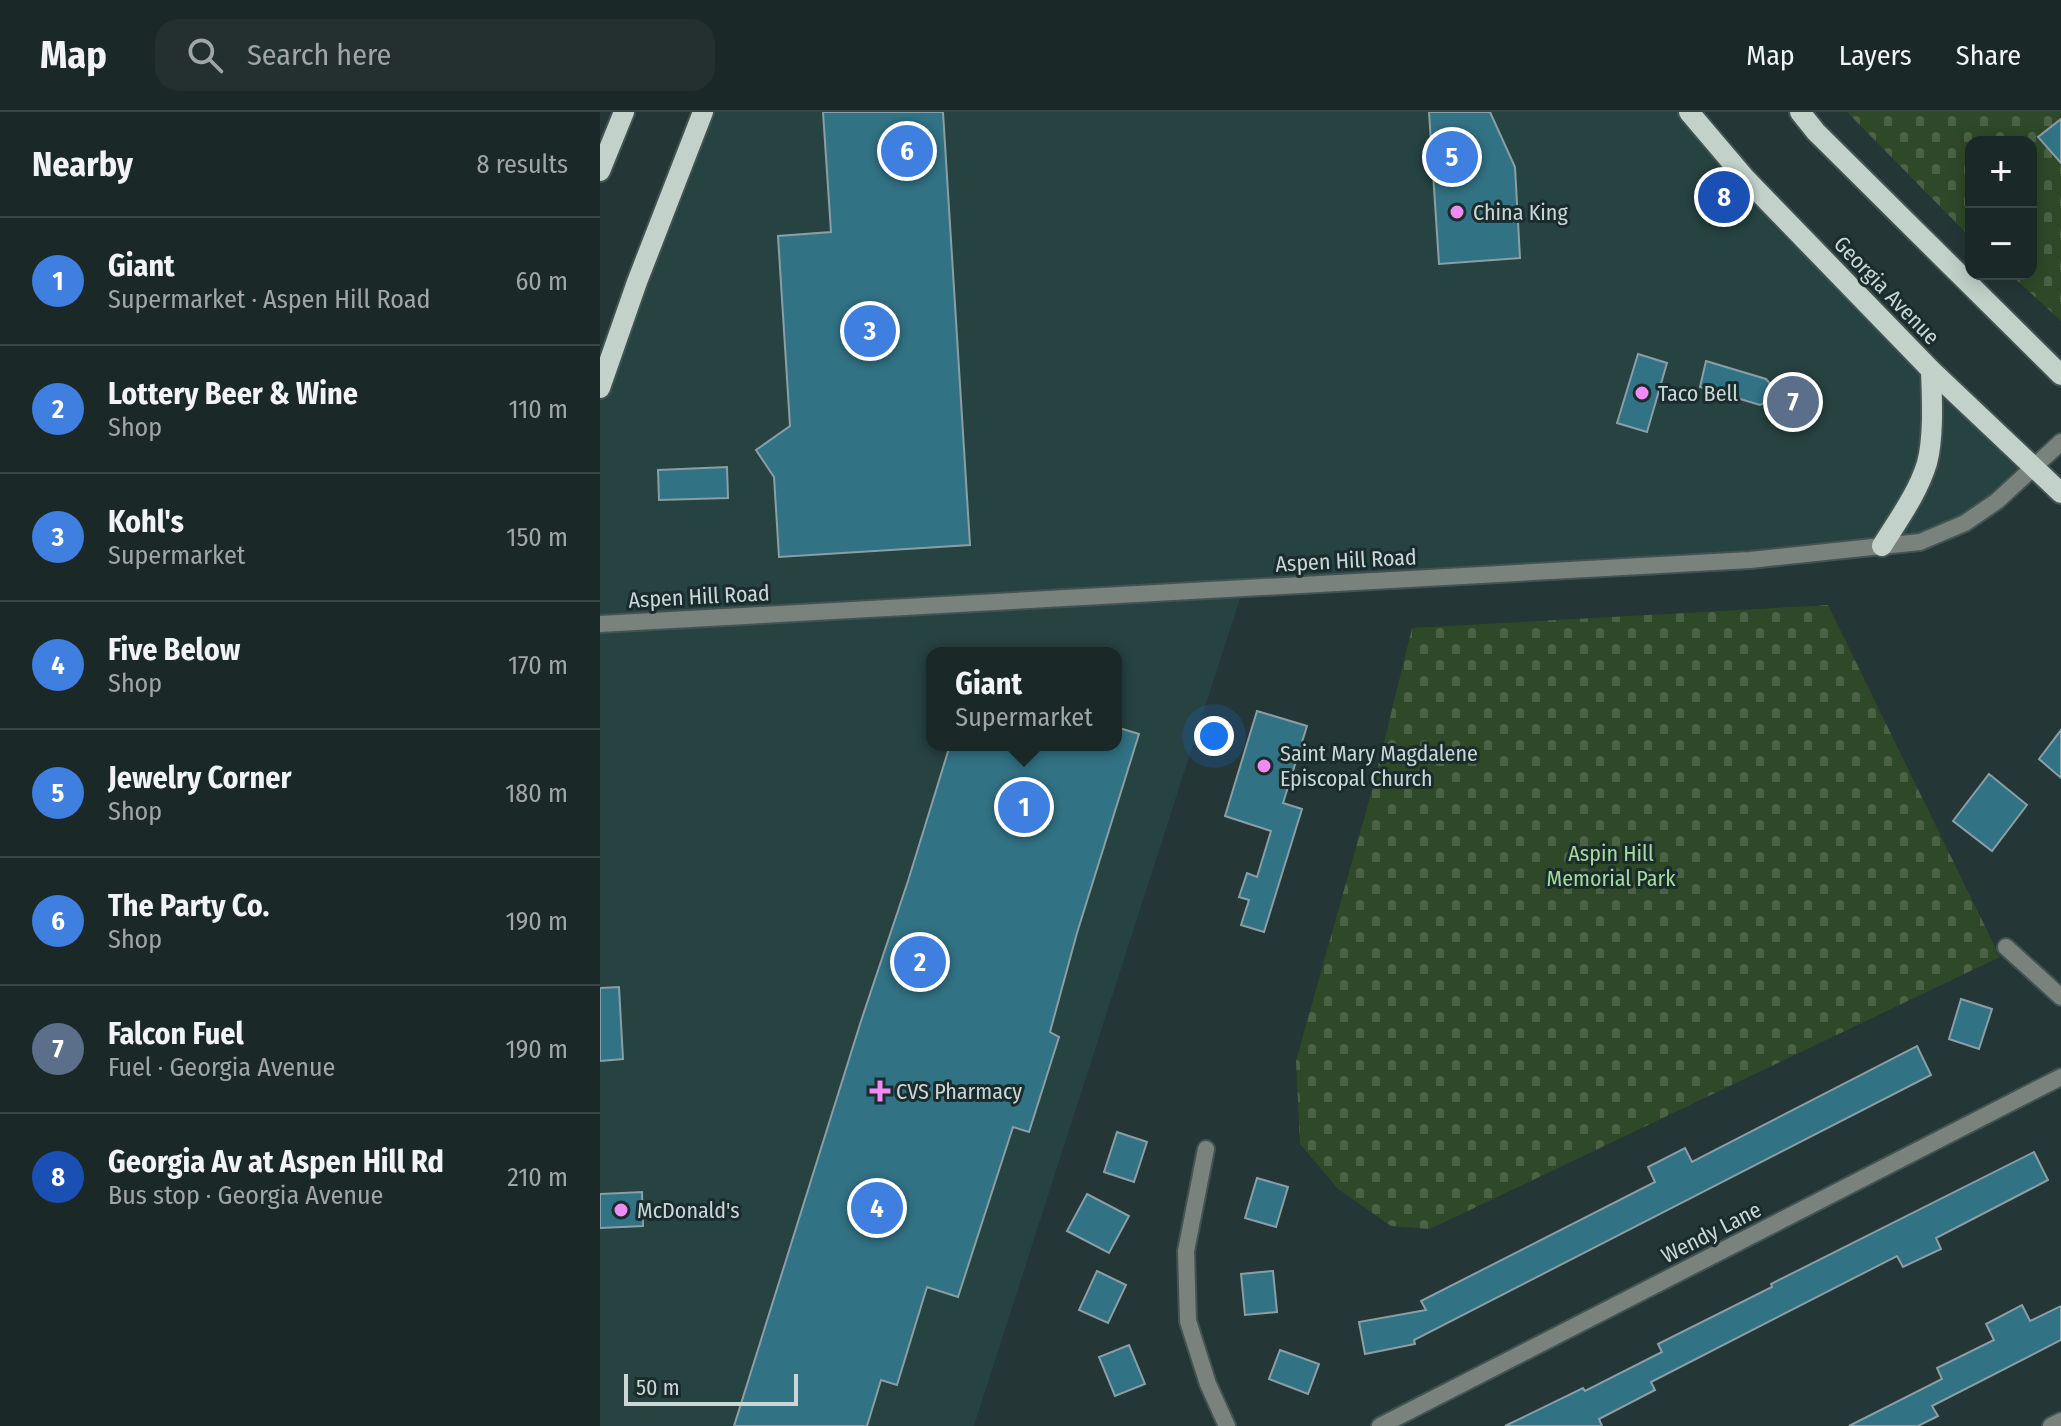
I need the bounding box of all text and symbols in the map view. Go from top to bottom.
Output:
search box [155,19,715,91]
text: Map [40,32,107,78]
icon: search [183,33,227,77]
text: Search here [247,37,391,73]
text: Map [1746,39,1795,72]
text: Layers [1839,39,1912,72]
text: Share [1956,39,2021,72]
pin: 6 [881,121,933,181]
pin: 5 [1426,127,1478,187]
map controls [1965,136,2037,280]
button: + [1965,136,2037,208]
text: Nearby [32,144,133,185]
text: 8 results [477,149,568,180]
pin: 8 [1698,167,1750,227]
place label: China King [1473,199,1568,226]
marker: China King [1448,203,1466,221]
button: − [1965,208,2037,280]
street label: Georgia Avenue [1828,230,1945,350]
text: Giant [108,248,175,284]
text: 1 [53,266,64,297]
text: 60 m [515,266,568,297]
text: Supermarket · Aspen Hill Road [108,284,430,315]
pin: 3 [844,301,896,361]
pin: 7 [1767,372,1819,432]
text: Lottery Beer & Wine [108,376,358,412]
place label: Taco Bell [1658,380,1738,407]
marker: Taco Bell [1633,384,1651,402]
text: 2 [52,394,64,425]
text: 110 m [508,394,568,425]
text: Shop [108,412,162,443]
text: Kohl's [108,504,184,540]
text: 3 [52,522,64,553]
text: 150 m [506,522,568,553]
text: Supermarket [108,540,245,571]
street label: Aspen Hill Road [1275,543,1417,578]
street label: Aspen Hill Road [628,579,770,614]
text: Five Below [108,632,240,668]
popup [926,647,1122,751]
text: 4 [51,650,65,681]
text: 170 m [508,650,568,681]
text: Giant [955,666,1022,702]
text: Shop [108,668,162,699]
text: Supermarket [955,702,1093,733]
your location [1194,716,1234,756]
place label: Saint Mary Magdalene Episcopal Church [1280,740,1478,792]
marker: Saint Mary Magdalene Episcopal Church [1255,757,1273,775]
text: Jewelry Corner [108,760,291,796]
pin: 1 [998,777,1050,837]
text: 5 [52,778,64,809]
text: 180 m [505,778,568,809]
text: Shop [108,796,162,827]
park label: Aspin Hill Memorial Park [1547,840,1676,892]
text: The Party Co. [108,888,269,924]
text: 6 [51,906,65,937]
text: 190 m [506,906,568,937]
text: Shop [108,924,162,955]
pin: 2 [894,932,946,992]
text: Falcon Fuel [108,1016,244,1052]
text: 7 [52,1034,64,1065]
text: 190 m [506,1034,568,1065]
text: Fuel · Georgia Avenue [108,1052,335,1083]
place label: CVS Pharmacy [896,1078,1022,1105]
marker: CVS Pharmacy [871,1082,889,1100]
text: Georgia Av at Aspen Hill Rd [108,1144,444,1180]
text: 8 [51,1162,65,1193]
text: 210 m [507,1162,568,1193]
pin: 4 [851,1178,903,1238]
text: Bus stop · Georgia Avenue [108,1180,383,1211]
street label: Wendy Lane [1657,1196,1766,1269]
place label: McDonald's [637,1197,740,1224]
marker: McDonald's [612,1201,630,1219]
scale bar [624,1370,798,1406]
text: 50 m [636,1374,680,1401]

